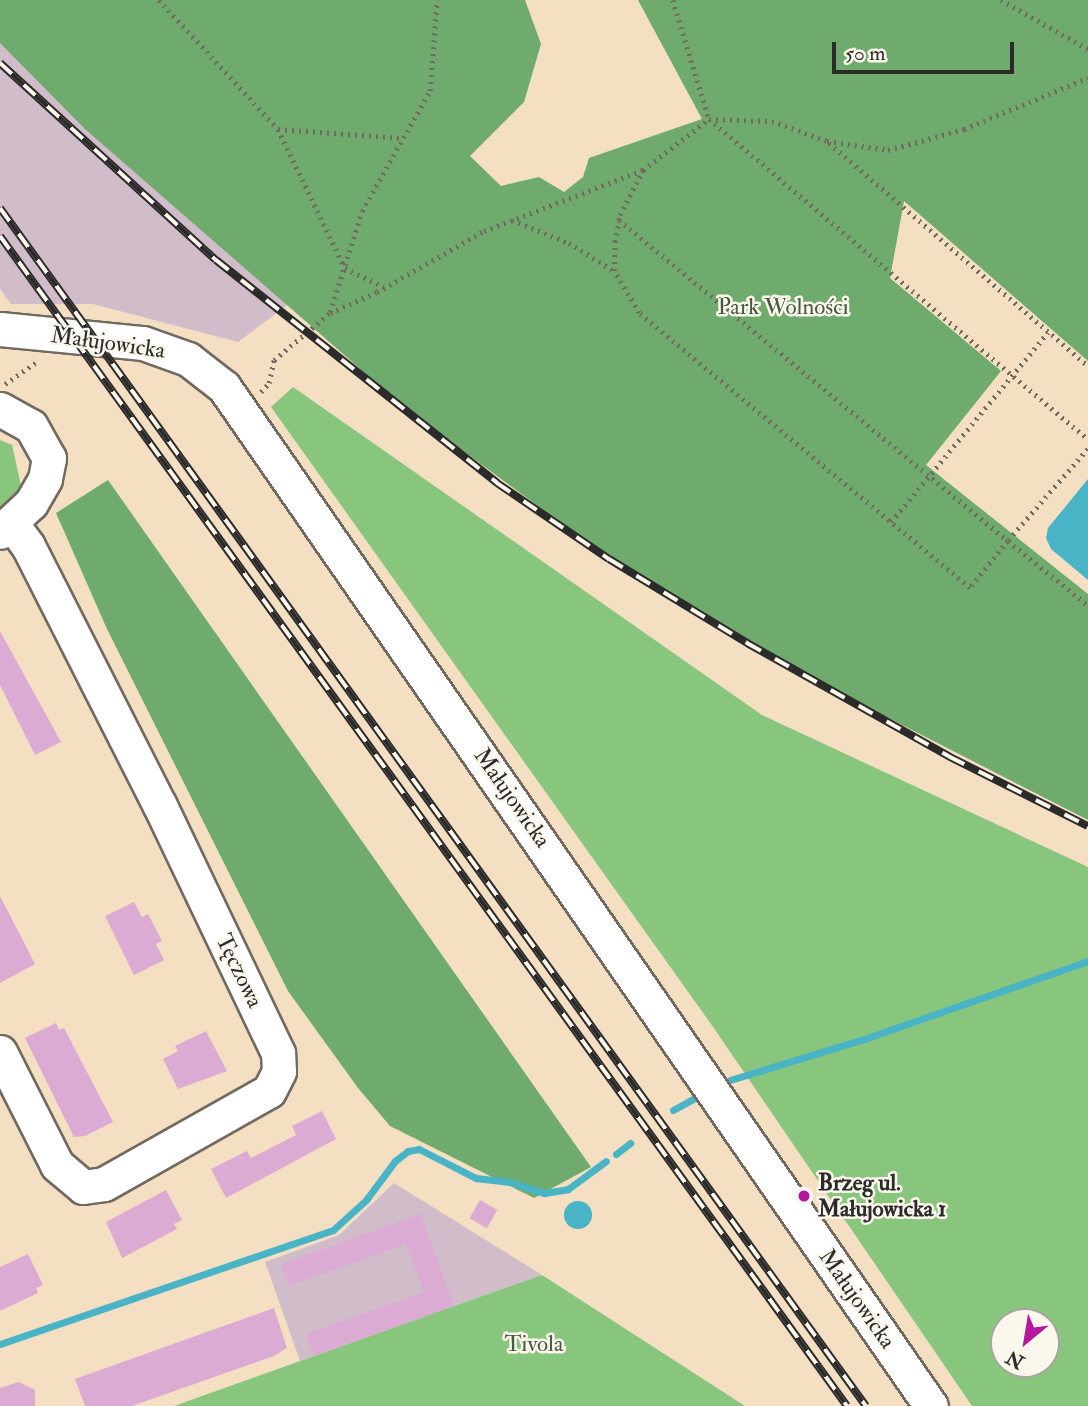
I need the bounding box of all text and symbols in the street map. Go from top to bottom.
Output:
scale bar [836,28,1018,72]
text: 50 m [845,40,886,67]
park label: Park Wolności [717,293,849,321]
street label: Małujowicka [49,321,167,365]
street label: Małujowicka [468,743,556,853]
street label: Tęczowa [209,930,269,1012]
place label: Brzeg ul. Małujowicka 1 [818,1169,946,1223]
marker: Brzeg ul. Małujowicka 1 [796,1188,812,1204]
street label: Małujowicka [813,1244,901,1354]
north arrow [990,1308,1060,1378]
park label: Tivola [505,1330,563,1358]
text: N [1002,1345,1029,1374]

